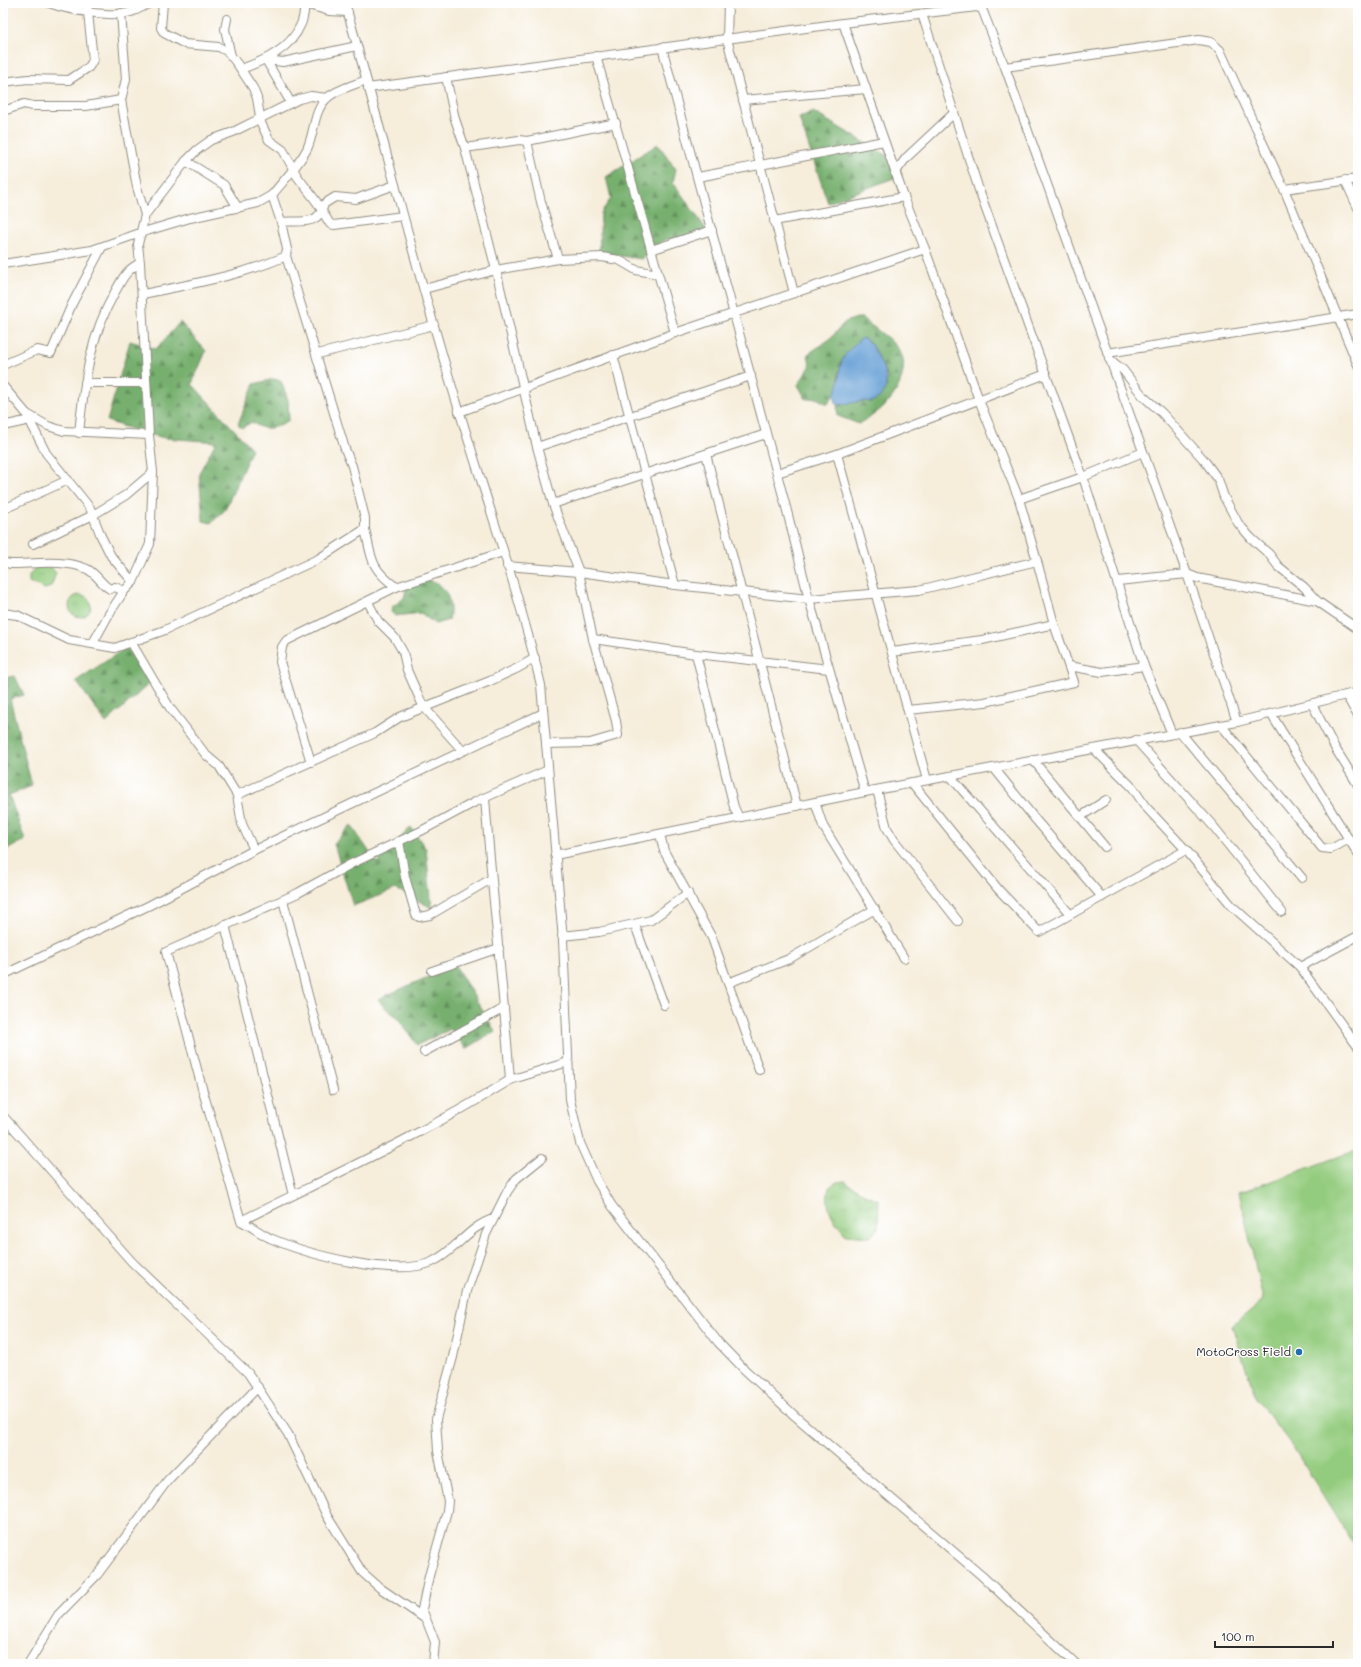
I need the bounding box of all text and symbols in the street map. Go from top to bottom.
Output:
place label: MotoCross Field [1196,1343,1291,1359]
marker: MotoCross Field [1294,1347,1304,1357]
scale bar [1215,1623,1333,1649]
text: 100 m [1221,1628,1255,1644]

